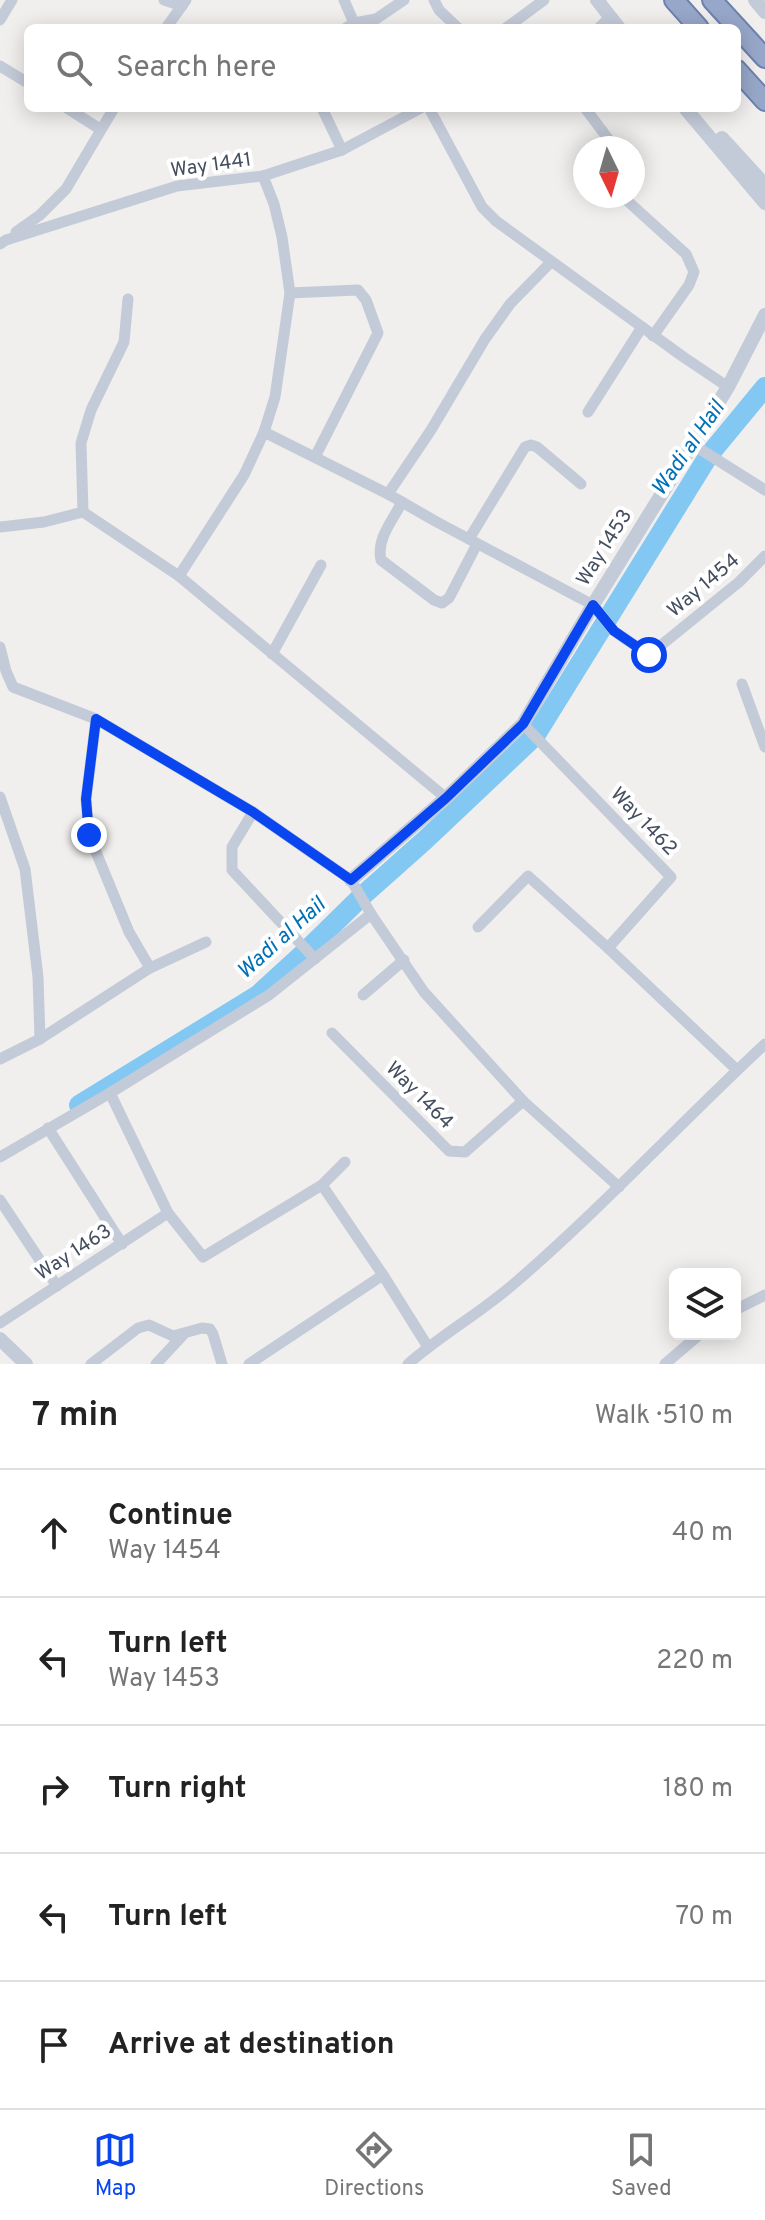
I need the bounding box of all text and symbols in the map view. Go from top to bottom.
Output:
search box [24,24,741,112]
icon: search [52,46,96,90]
text: Search here [116,50,276,87]
north arrow [573,136,645,208]
street label: Way 1441 [169,147,253,185]
water label: Wadi al Hail [647,395,732,502]
street label: Way 1453 [571,505,639,591]
street label: Way 1454 [662,548,746,624]
route start [631,637,667,673]
street label: Way 1462 [604,782,682,862]
route end [71,817,107,853]
water label: Wadi al Hail [232,891,333,986]
street label: Way 1464 [379,1056,459,1136]
street label: Way 1463 [31,1219,117,1287]
map controls [669,1268,741,1340]
button: layers [669,1268,741,1340]
text: 7 min [32,1395,118,1438]
text: Walk · 510 m [595,1400,733,1433]
text: Continue [108,1498,233,1535]
icon: ahead [32,1511,76,1555]
text: 40 m [672,1517,733,1550]
text: Way 1454 [108,1535,221,1568]
text: Turn left [108,1626,228,1663]
icon: left [32,1639,76,1683]
text: 220 m [656,1645,733,1678]
text: Way 1453 [108,1663,220,1696]
icon: right [32,1767,76,1811]
text: Turn right [108,1771,246,1808]
text: 180 m [663,1773,733,1806]
icon: left [32,1895,76,1939]
text: Turn left [108,1899,228,1936]
text: 70 m [675,1901,733,1934]
icon: arrive [32,2023,76,2067]
text: Arrive at destination [108,2027,394,2064]
tab: Map [93,2128,137,2203]
tab: Directions [324,2128,424,2203]
tab: Saved [611,2128,672,2203]

